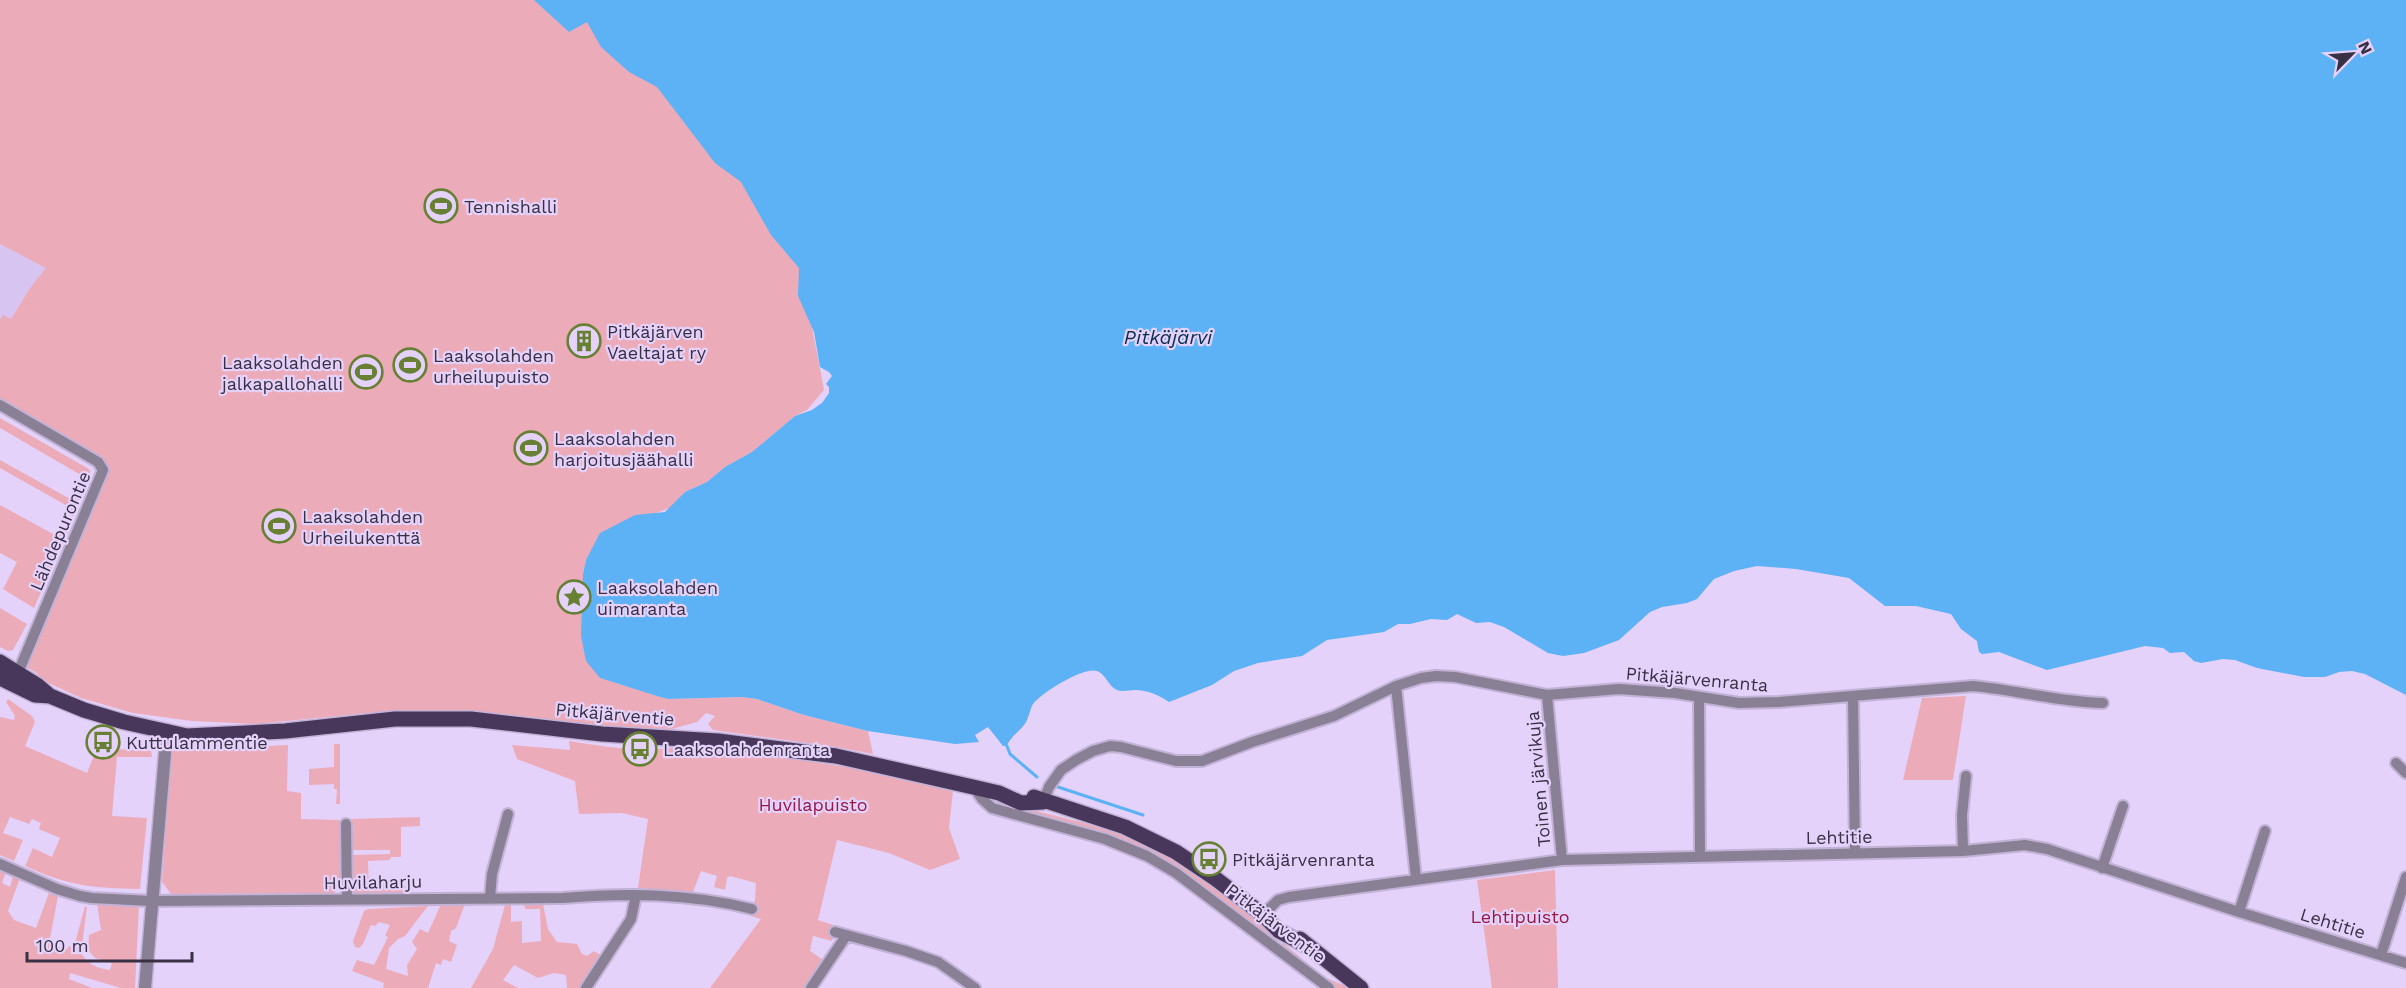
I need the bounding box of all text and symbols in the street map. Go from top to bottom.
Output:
north arrow [2322,24,2382,84]
text: N [2354,38,2376,57]
sports icon: Tennishalli [423,188,459,224]
place label: Tennishalli [464,196,557,217]
place label: Pitkäjärven Vaeltajat ry [607,321,707,363]
building icon: Pitkäjärven Vaeltajat ry [566,323,602,359]
water label: Pitkäjärvi [1124,325,1213,349]
place label: Laaksolahden urheilupuisto [433,345,554,387]
sports icon: Laaksolahden urheilupuisto [392,347,428,383]
place label: Laaksolahden jalkapallohalli [220,352,343,394]
sports icon: Laaksolahden jalkapallohalli [348,354,384,390]
place label: Laaksolahden harjoitusjäähalli [554,428,693,470]
sports icon: Laaksolahden harjoitusjäähalli [513,430,549,466]
street label: Lähdepurontie [25,468,95,594]
place label: Laaksolahden Urheilukenttä [302,506,423,548]
sports icon: Laaksolahden Urheilukenttä [261,508,297,544]
place label: Laaksolahden uimaranta [597,577,718,619]
place icon: Laaksolahden uimaranta [556,579,592,615]
street label: Pitkäjärvenranta [1625,662,1769,696]
street label: Pitkäjärventie [555,698,675,730]
street label: Toinen järvikuja [1522,710,1554,848]
bus stop icon: Kuttulammentie [85,724,121,760]
bus stop icon: Laaksolahdenranta [622,731,658,767]
place label: Kuttulammentie [126,732,268,753]
place label: Laaksolahdenranta [663,739,830,760]
park label: Huvilapuisto [758,794,868,815]
street label: Lehtitie [1805,826,1873,848]
bus stop icon: Pitkäjärvenranta [1191,841,1227,877]
place label: Pitkäjärvenranta [1232,849,1375,870]
street label: Huvilaharju [324,871,422,893]
street label: Pitkäjärventie [1222,879,1330,967]
street label: Lehtitie [2298,903,2368,943]
park label: Lehtipuisto [1470,906,1570,927]
scale bar [27,925,192,963]
text: 100 m [36,935,89,956]

